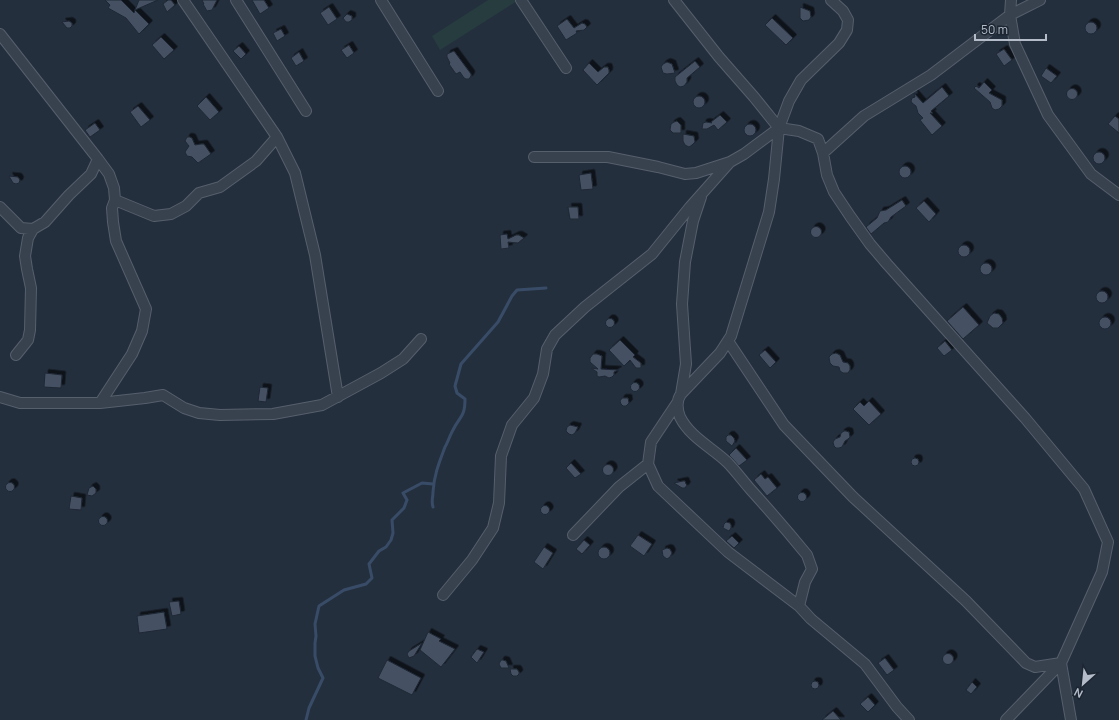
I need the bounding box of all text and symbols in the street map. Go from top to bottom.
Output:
scale bar [975,16,1046,42]
text: 50 m [981,21,1008,38]
north arrow [1063,664,1103,704]
text: N [1071,685,1085,702]

